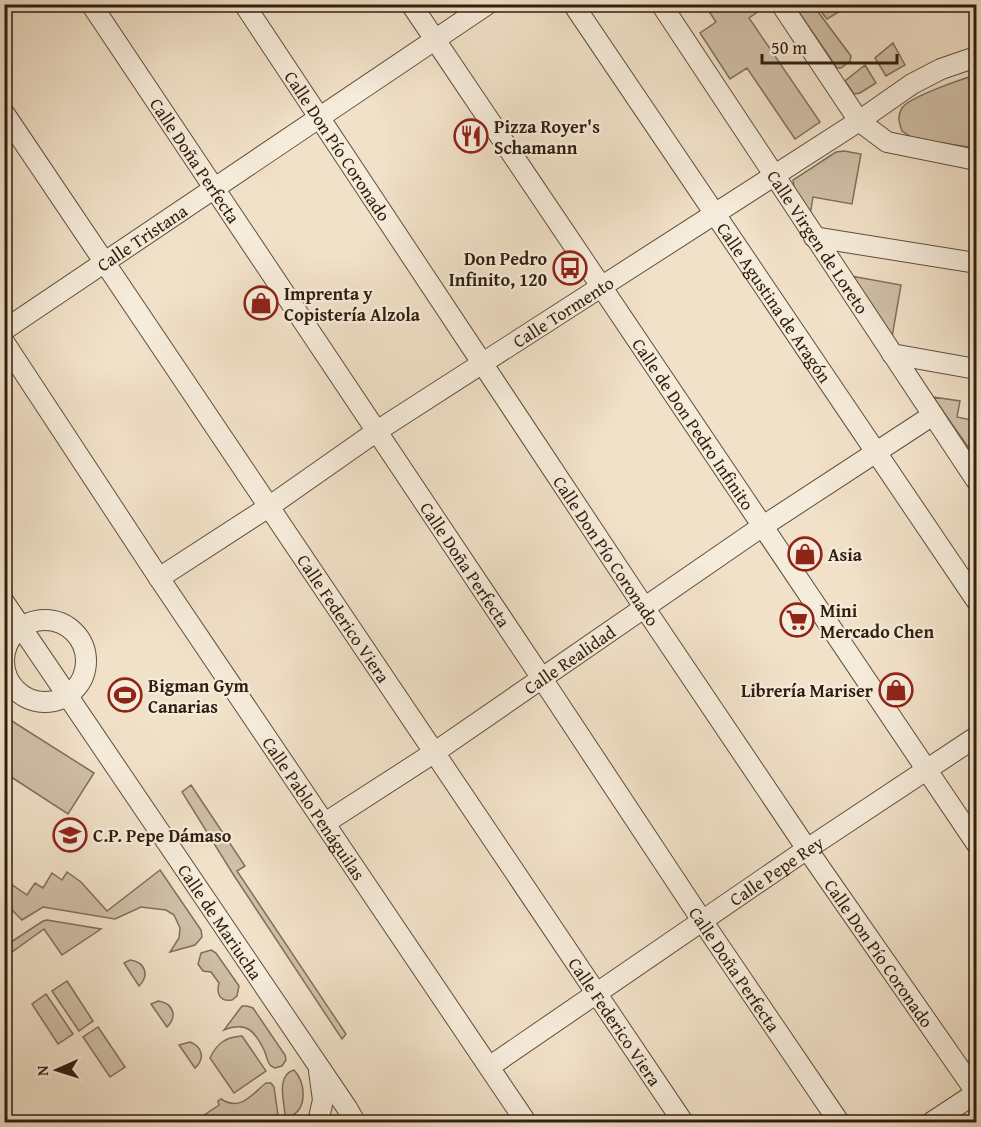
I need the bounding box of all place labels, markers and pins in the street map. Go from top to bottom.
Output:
place label: Pizza Royer's Schamann [494,113,600,161]
restaurant icon: Pizza Royer's Schamann [453,118,489,154]
place label: Don Pedro Infinito, 120 [449,245,547,293]
bus stop icon: Don Pedro Infinito, 120 [552,250,588,286]
place label: Imprenta y Copistería Alzola [284,280,421,328]
shop icon: Imprenta y Copistería Alzola [243,285,279,321]
shop icon: Asia [787,536,823,572]
place label: Asia [828,541,863,568]
place label: Mini Mercado Chen [820,597,934,645]
supermarket icon: Mini Mercado Chen [779,602,815,638]
place label: Bigman Gym Canarias [148,672,250,720]
shop icon: Librería Mariser [878,672,914,708]
sports icon: Bigman Gym Canarias [107,677,143,713]
place label: Librería Mariser [741,677,874,704]
school or university icon: C.P. Pepe Dámaso [52,817,88,853]
place label: C.P. Pepe Dámaso [93,822,232,849]

